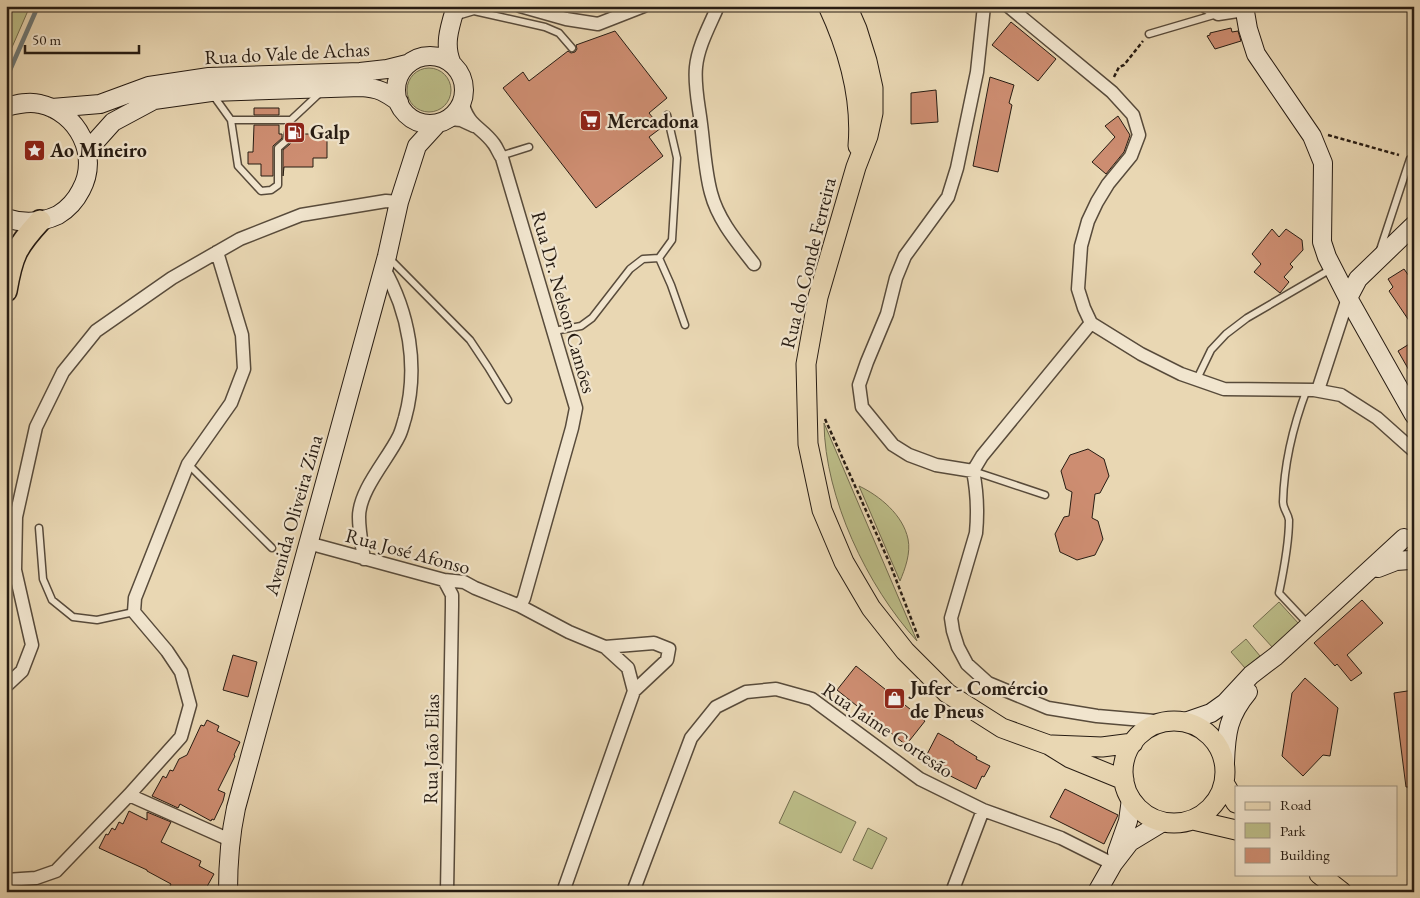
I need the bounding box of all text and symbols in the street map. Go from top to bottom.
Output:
scale bar [25,22,139,54]
text: 50 m [32,30,61,49]
street label: Rua do Vale de Achas [204,36,370,70]
place label: Mercadona [607,108,699,134]
supermarket icon: Mercadona [579,109,603,133]
place label: Galp [310,119,350,145]
fuel station icon: Galp [282,120,306,144]
place label: Ao Mineiro [49,137,147,163]
place icon: Ao Mineiro [22,138,46,162]
street label: Rua do Conde Ferreira [774,175,842,351]
street label: Rua Dr. Nelson Camões [526,208,602,396]
street label: Avenida Oliveira Zina [257,432,328,599]
street label: Rua José Afonso [343,522,473,580]
place label: Jufer - Comércio de Pneus [908,675,1048,724]
street label: Rua Jaime Cortesão [817,676,959,784]
shop icon: Jufer - Comércio de Pneus [882,687,906,711]
street label: Rua João Elias [417,694,445,804]
legend [1235,786,1398,876]
text: Road [1280,795,1312,814]
text: Park [1280,821,1307,840]
text: Building [1280,845,1330,864]

